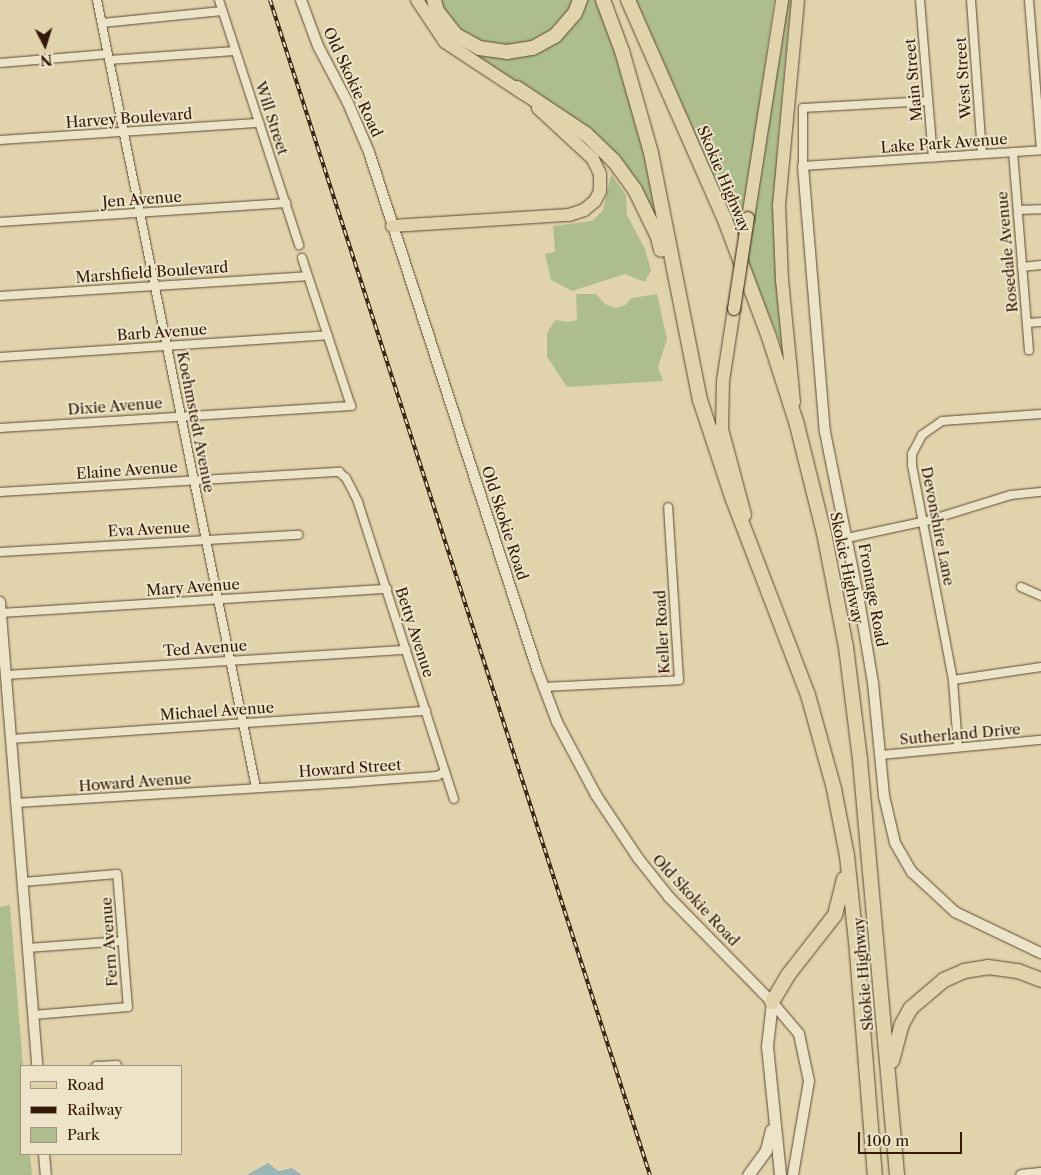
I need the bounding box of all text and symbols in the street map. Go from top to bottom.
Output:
north arrow [20,20,70,70]
street label: Old Skokie Road [320,24,386,140]
street label: West Street [951,37,975,119]
street label: Main Street [900,38,926,122]
text: N [39,50,53,69]
street label: Will Street [252,79,292,157]
street label: Harvey Boulevard [65,105,193,131]
street label: Skokie Highway [693,123,755,235]
street label: Lake Park Avenue [879,130,1009,156]
street label: Jen Avenue [101,187,183,211]
street label: Rosedale Avenue [993,190,1021,314]
street label: Marshfield Boulevard [75,258,229,286]
street label: Barb Avenue [116,320,208,344]
street label: Koehmstedt Avenue [173,350,219,494]
street label: Dixie Avenue [67,394,163,418]
street label: Elaine Avenue [75,457,179,483]
street label: Old Skokie Road [478,464,532,582]
street label: Devonshire Lane [918,465,958,587]
street label: Skokie Highway [826,510,868,626]
street label: Eva Avenue [107,518,191,540]
street label: Frontage Road [855,542,891,648]
street label: Mary Avenue [145,575,241,599]
street label: Betty Avenue [392,584,438,680]
street label: Keller Road [651,589,673,675]
street label: Ted Avenue [162,636,248,660]
street label: Michael Avenue [159,698,275,724]
street label: Sutherland Drive [899,720,1021,748]
street label: Howard Street [298,755,402,781]
street label: Howard Avenue [78,769,192,795]
street label: Old Skokie Road [649,850,743,950]
street label: Fern Avenue [97,896,121,988]
street label: Skokie Highway [849,916,877,1032]
legend [20,1065,182,1155]
text: Road [67,1075,104,1094]
text: Railway [67,1100,123,1119]
scale bar [861,1122,965,1154]
text: Park [67,1125,100,1144]
text: 100 m [866,1131,909,1150]

